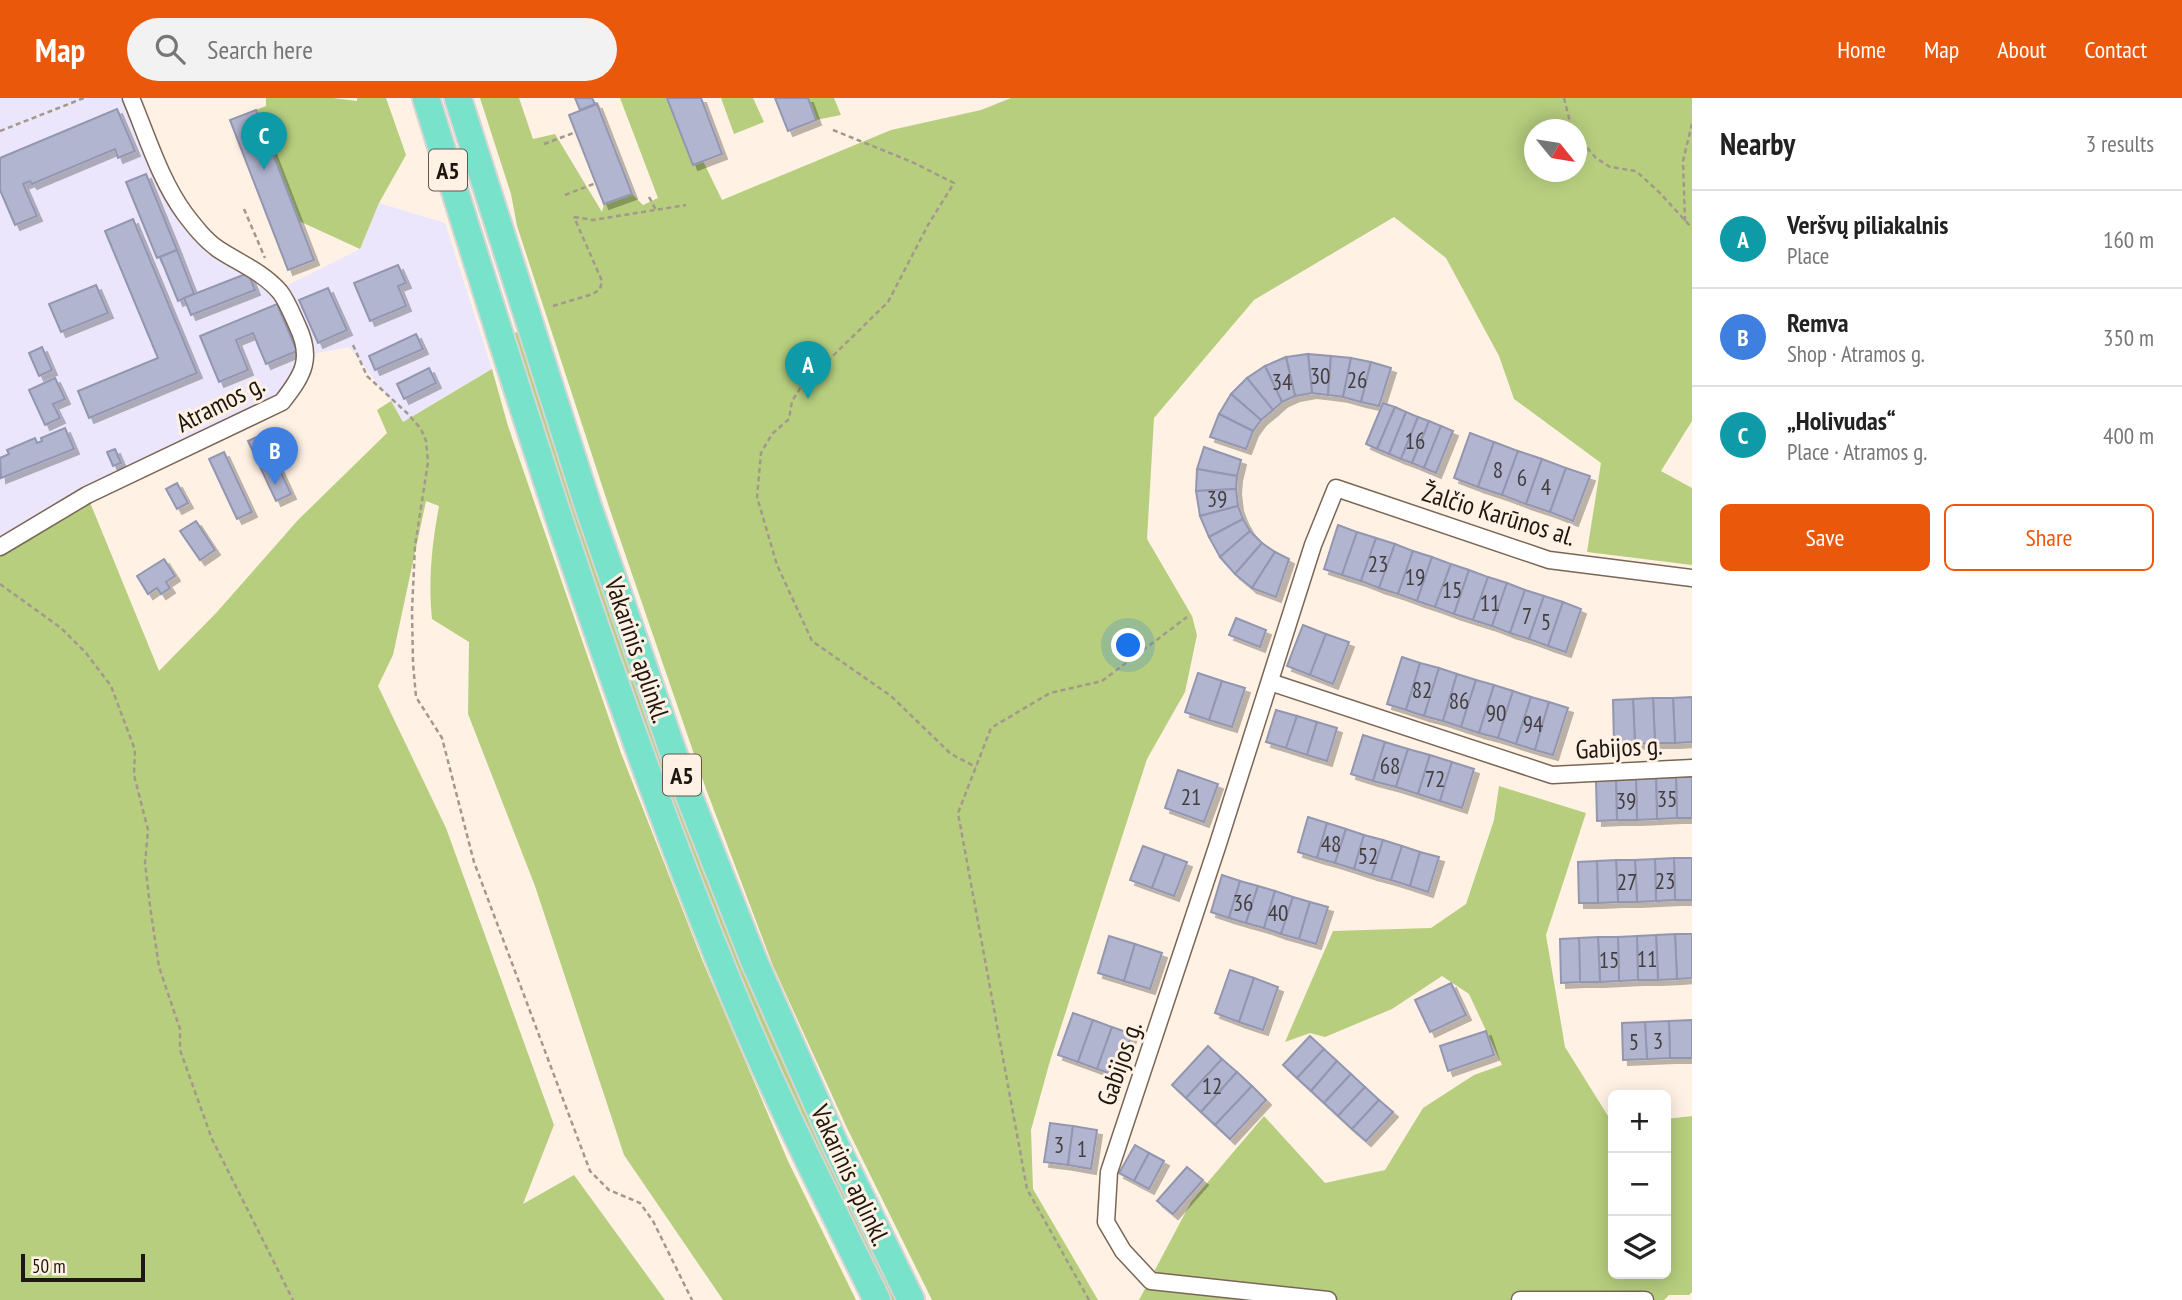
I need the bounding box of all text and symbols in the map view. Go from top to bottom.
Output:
search box [127,18,617,81]
text: Map [35,28,85,71]
icon: search [151,30,189,68]
text: Search here [207,33,313,66]
text: Home [1837,34,1886,65]
text: Map [1924,34,1959,65]
text: About [1997,34,2046,65]
text: Contact [2084,34,2147,65]
pin: C [241,112,287,170]
north arrow [1524,119,1587,182]
text: Nearby [1720,124,1795,163]
text: 3 results [2086,129,2154,158]
road number: A5 [429,150,467,190]
text: Veršvų piliakalnis [1787,208,1948,241]
text: A [1737,225,1749,254]
text: 160 m [2103,225,2154,254]
text: Place [1787,241,1829,270]
text: Remva [1787,306,1849,339]
text: B [1737,323,1749,352]
text: 350 m [2103,323,2154,352]
text: Shop · Atramos g. [1787,339,1925,368]
pin: A [785,341,831,399]
house number: 30 [1310,361,1330,390]
house number: 26 [1347,365,1367,394]
street label: Atramos g. [170,367,270,439]
house number: 34 [1272,367,1292,396]
text: „Holivudas“ [1787,404,1896,437]
text: C [1738,421,1748,450]
text: 400 m [2103,421,2154,450]
house number: 16 [1405,426,1425,455]
pin: B [252,427,298,485]
text: Place · Atramos g. [1787,437,1927,466]
house number: 8 [1493,455,1503,484]
house number: 6 [1517,463,1527,492]
house number: 4 [1541,472,1551,501]
street label: Žalčio Karūnos al. [1419,475,1579,553]
house number: 39 [1207,484,1227,513]
button: Save [1720,504,1930,571]
button: Share [1944,504,2154,571]
house number: 23 [1368,549,1388,578]
house number: 19 [1405,562,1425,591]
street label: Vakarinis aplinkl. [597,572,678,727]
house number: 15 [1442,575,1462,604]
house number: 11 [1480,588,1500,617]
house number: 7 [1522,601,1532,630]
house number: 5 [1541,607,1551,636]
your location [1111,628,1145,662]
house number: 82 [1412,675,1432,704]
house number: 86 [1449,686,1469,715]
house number: 90 [1486,698,1506,727]
house number: 94 [1523,709,1543,738]
street label: Gabijos g. [1575,728,1663,766]
house number: 68 [1380,751,1400,780]
road number: A5 [663,754,701,796]
house number: 72 [1425,764,1445,793]
house number: 21 [1181,782,1201,811]
house number: 35 [1657,784,1677,813]
house number: 39 [1616,786,1636,815]
house number: 48 [1321,829,1341,858]
house number: 52 [1358,841,1378,870]
house number: 23 [1655,866,1675,895]
house number: 27 [1617,867,1637,896]
house number: 36 [1233,888,1253,917]
house number: 40 [1268,898,1288,927]
house number: 11 [1637,944,1657,973]
house number: 15 [1599,945,1619,974]
street label: Gabijos g. [1089,1016,1149,1110]
house number: 3 [1653,1026,1663,1055]
house number: 5 [1629,1027,1639,1056]
house number: 12 [1202,1071,1222,1100]
map controls [1608,1090,1671,1279]
button: + [1608,1090,1671,1153]
street label: Vakarinis aplinkl. [804,1098,898,1251]
house number: 3 [1054,1130,1064,1159]
house number: 1 [1077,1134,1087,1163]
button: − [1608,1153,1671,1216]
button: layers [1608,1216,1671,1279]
scale bar [21,1251,145,1283]
text: 50 m [32,1254,66,1278]

